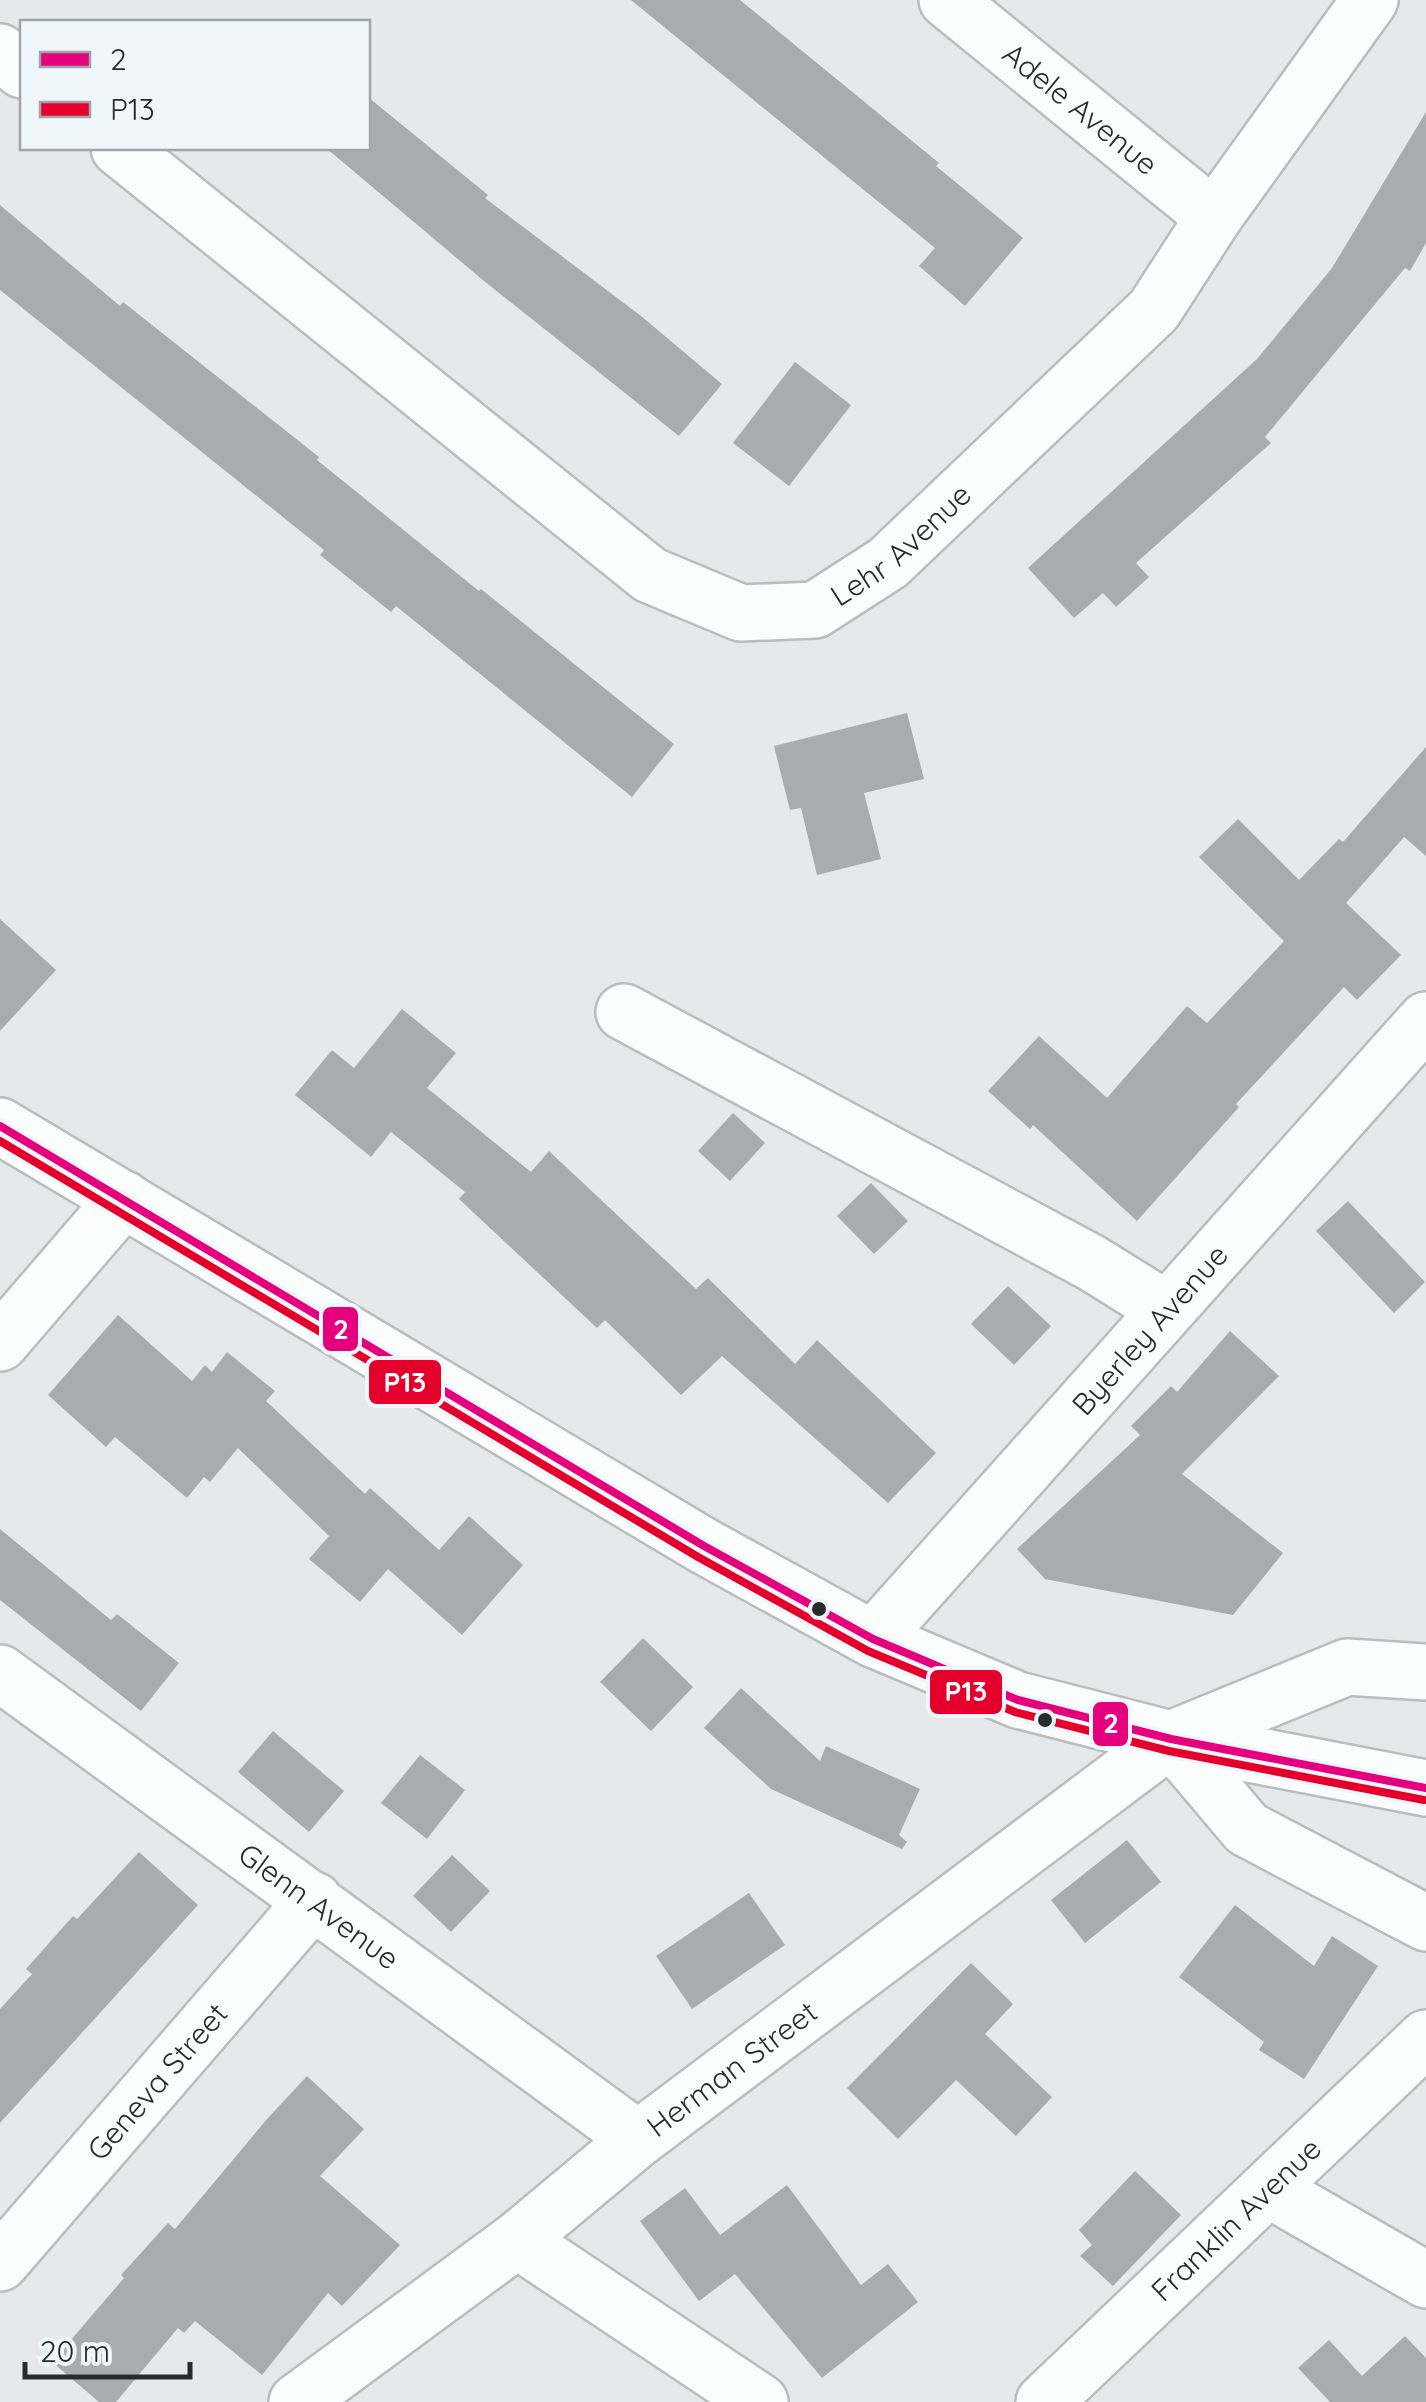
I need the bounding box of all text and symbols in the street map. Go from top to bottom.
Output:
legend [20,20,370,150]
street label: Adele Avenue [995,34,1166,183]
text: 2 [110,40,127,78]
text: P13 [110,90,155,128]
street label: Lehr Avenue [823,475,979,614]
street label: Byerley Avenue [1063,1236,1236,1423]
line badge: 2 [321,1305,360,1353]
text: 2 [333,1311,349,1346]
line badge: P13 [367,1358,443,1406]
text: P13 [384,1364,426,1399]
unlabelled marker [809,1599,829,1619]
line badge: P13 [928,1668,1004,1716]
text: P13 [945,1673,987,1708]
line badge: 2 [1091,1700,1130,1748]
text: 2 [1103,1705,1119,1740]
unlabelled marker [1035,1710,1055,1730]
street label: Glenn Avenue [231,1835,407,1977]
street label: Herman Street [639,1992,824,2145]
street label: Geneva Street [78,1995,236,2168]
street label: Franklin Avenue [1143,2129,1329,2309]
scale bar [25,2317,190,2379]
text: 20 m [40,2332,110,2370]

